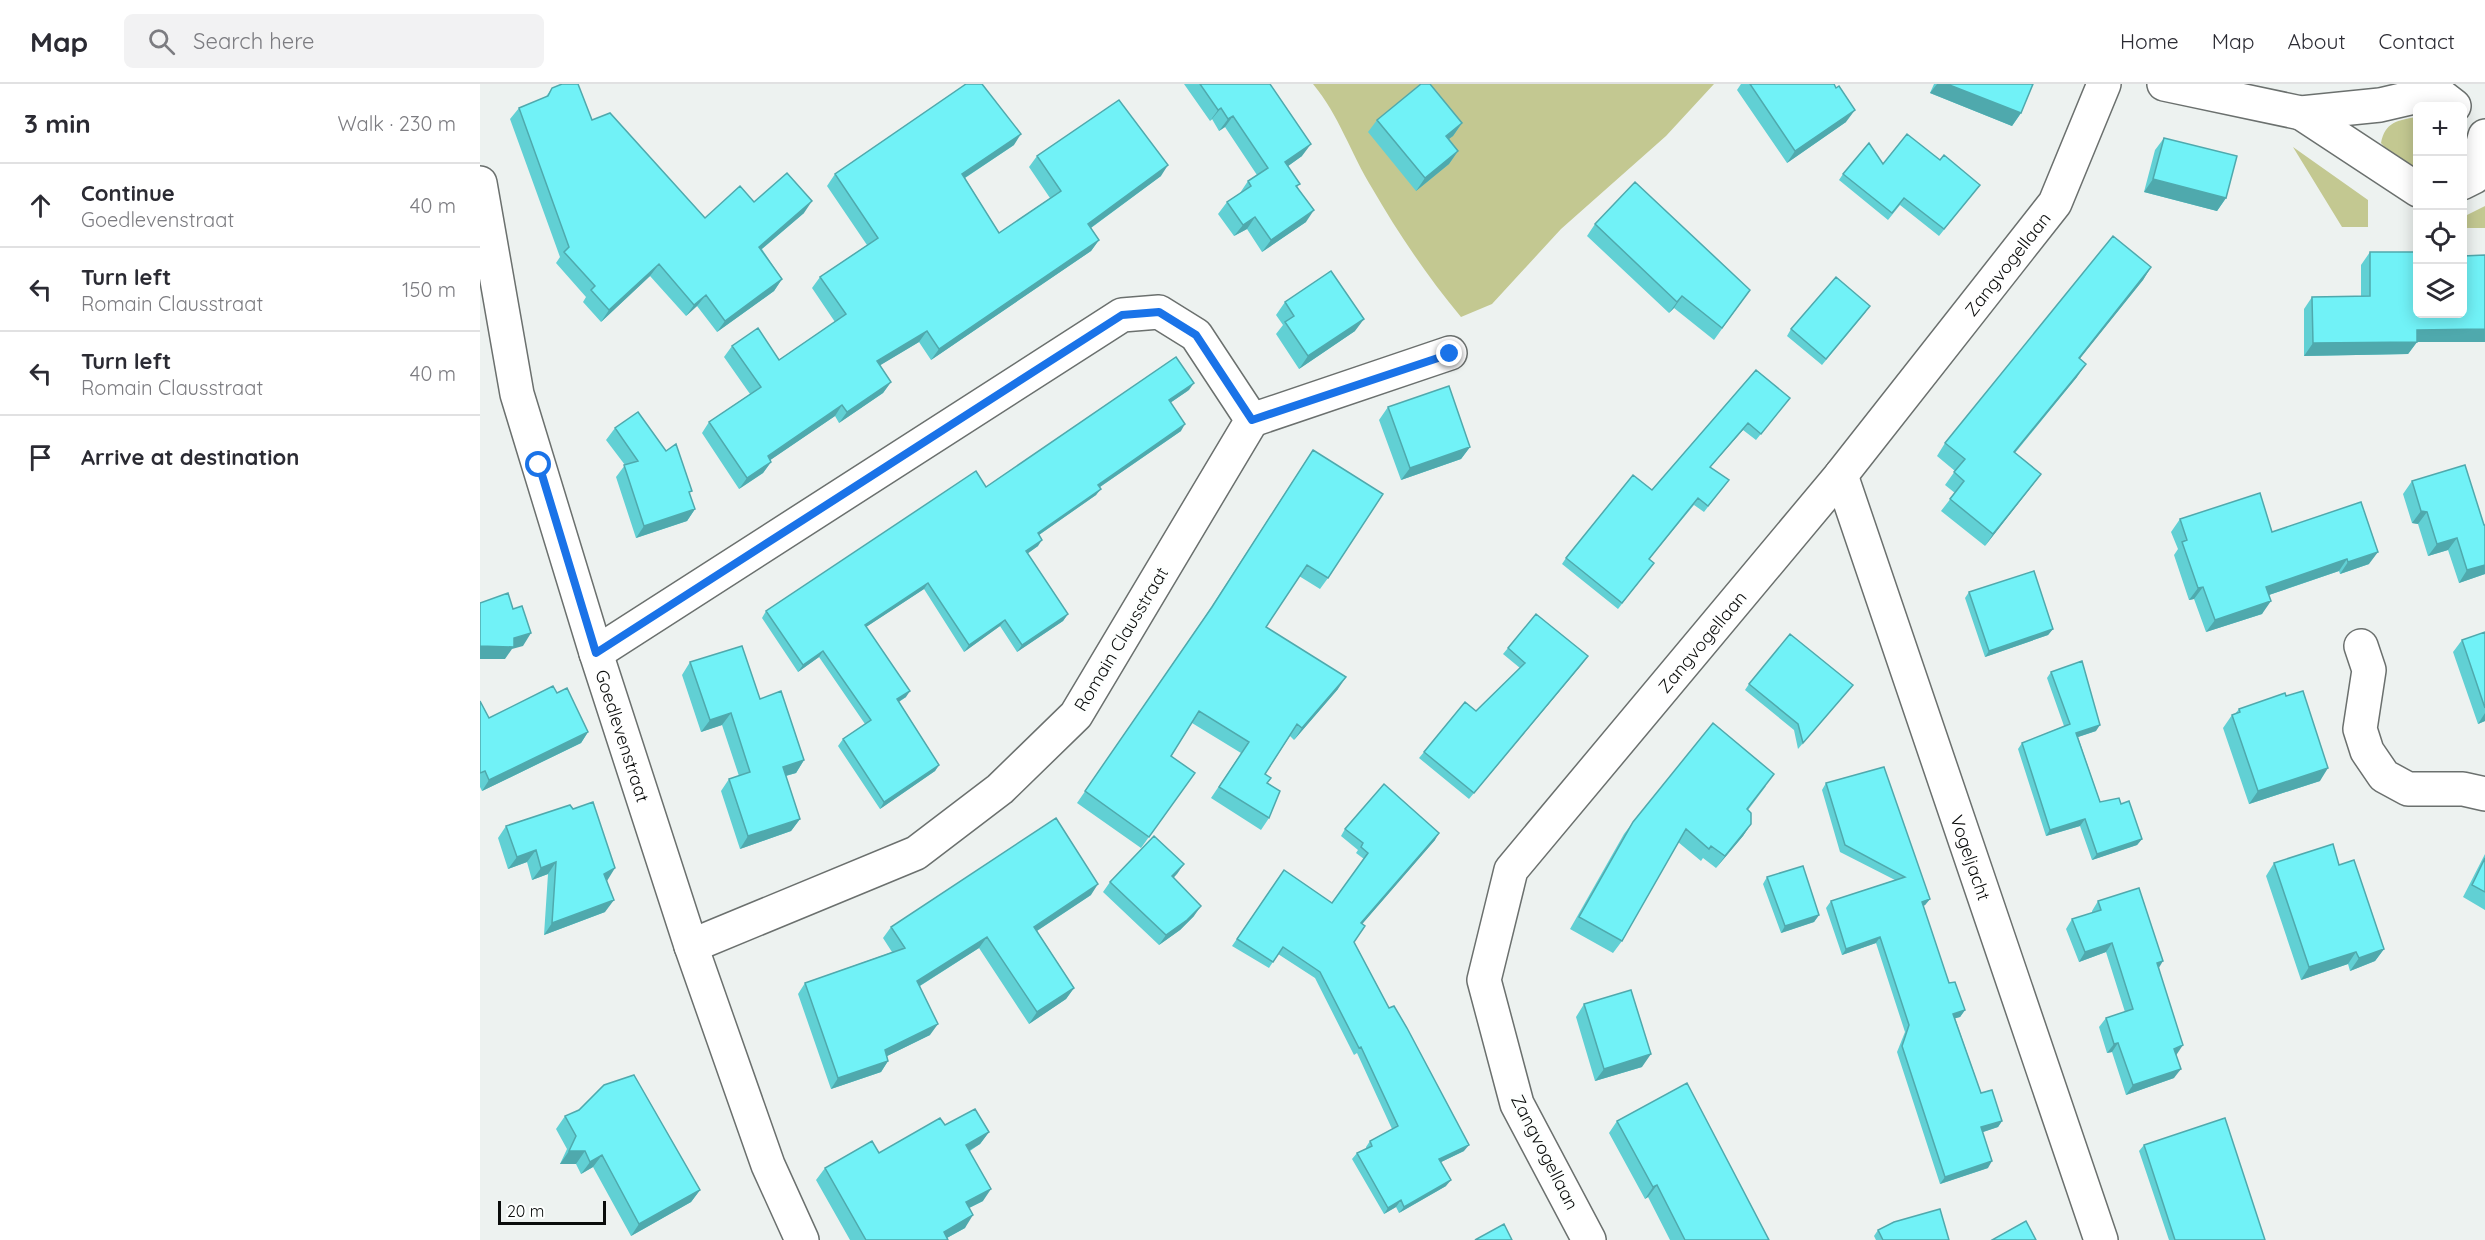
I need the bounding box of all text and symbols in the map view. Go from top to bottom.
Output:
search box [124,14,544,68]
text: Map [30,24,88,59]
icon: search [145,25,178,58]
text: Search here [193,27,315,55]
text: Home [2120,28,2179,54]
text: Map [2212,28,2255,54]
text: About [2288,28,2346,54]
text: Contact [2379,28,2455,54]
map controls [2413,102,2467,318]
button: + [2413,102,2467,156]
text: 3 min [24,107,91,140]
text: Walk · 230 m [337,111,456,136]
button: − [2413,156,2467,210]
text: Continue [81,179,175,207]
icon: ahead [24,189,57,222]
text: 40 m [410,193,456,218]
text: Goedlevenstraat [81,207,234,232]
street label: Zangvogellaan [1959,207,2055,320]
button: locate [2413,210,2467,264]
text: Turn left [81,263,171,291]
button: layers [2413,264,2467,318]
icon: left [24,273,57,306]
text: 150 m [402,277,456,302]
text: Romain Clausstraat [81,291,263,316]
route end [1436,340,1462,366]
text: Turn left [81,347,171,375]
icon: left [24,357,57,390]
text: 40 m [410,361,456,386]
text: Romain Clausstraat [81,375,263,400]
icon: arrive [24,441,57,474]
text: Arrive at destination [81,443,299,471]
route start [525,451,551,477]
street label: Romain Clausstraat [1069,563,1173,715]
street label: Zangvogellaan [1652,586,1751,697]
street label: Goedlevenstraat [591,667,655,805]
street label: Vogeljacht [1946,812,1996,903]
street label: Zangvogellaan [1506,1091,1584,1213]
scale bar [498,1198,606,1226]
text: 20 m [507,1201,544,1221]

